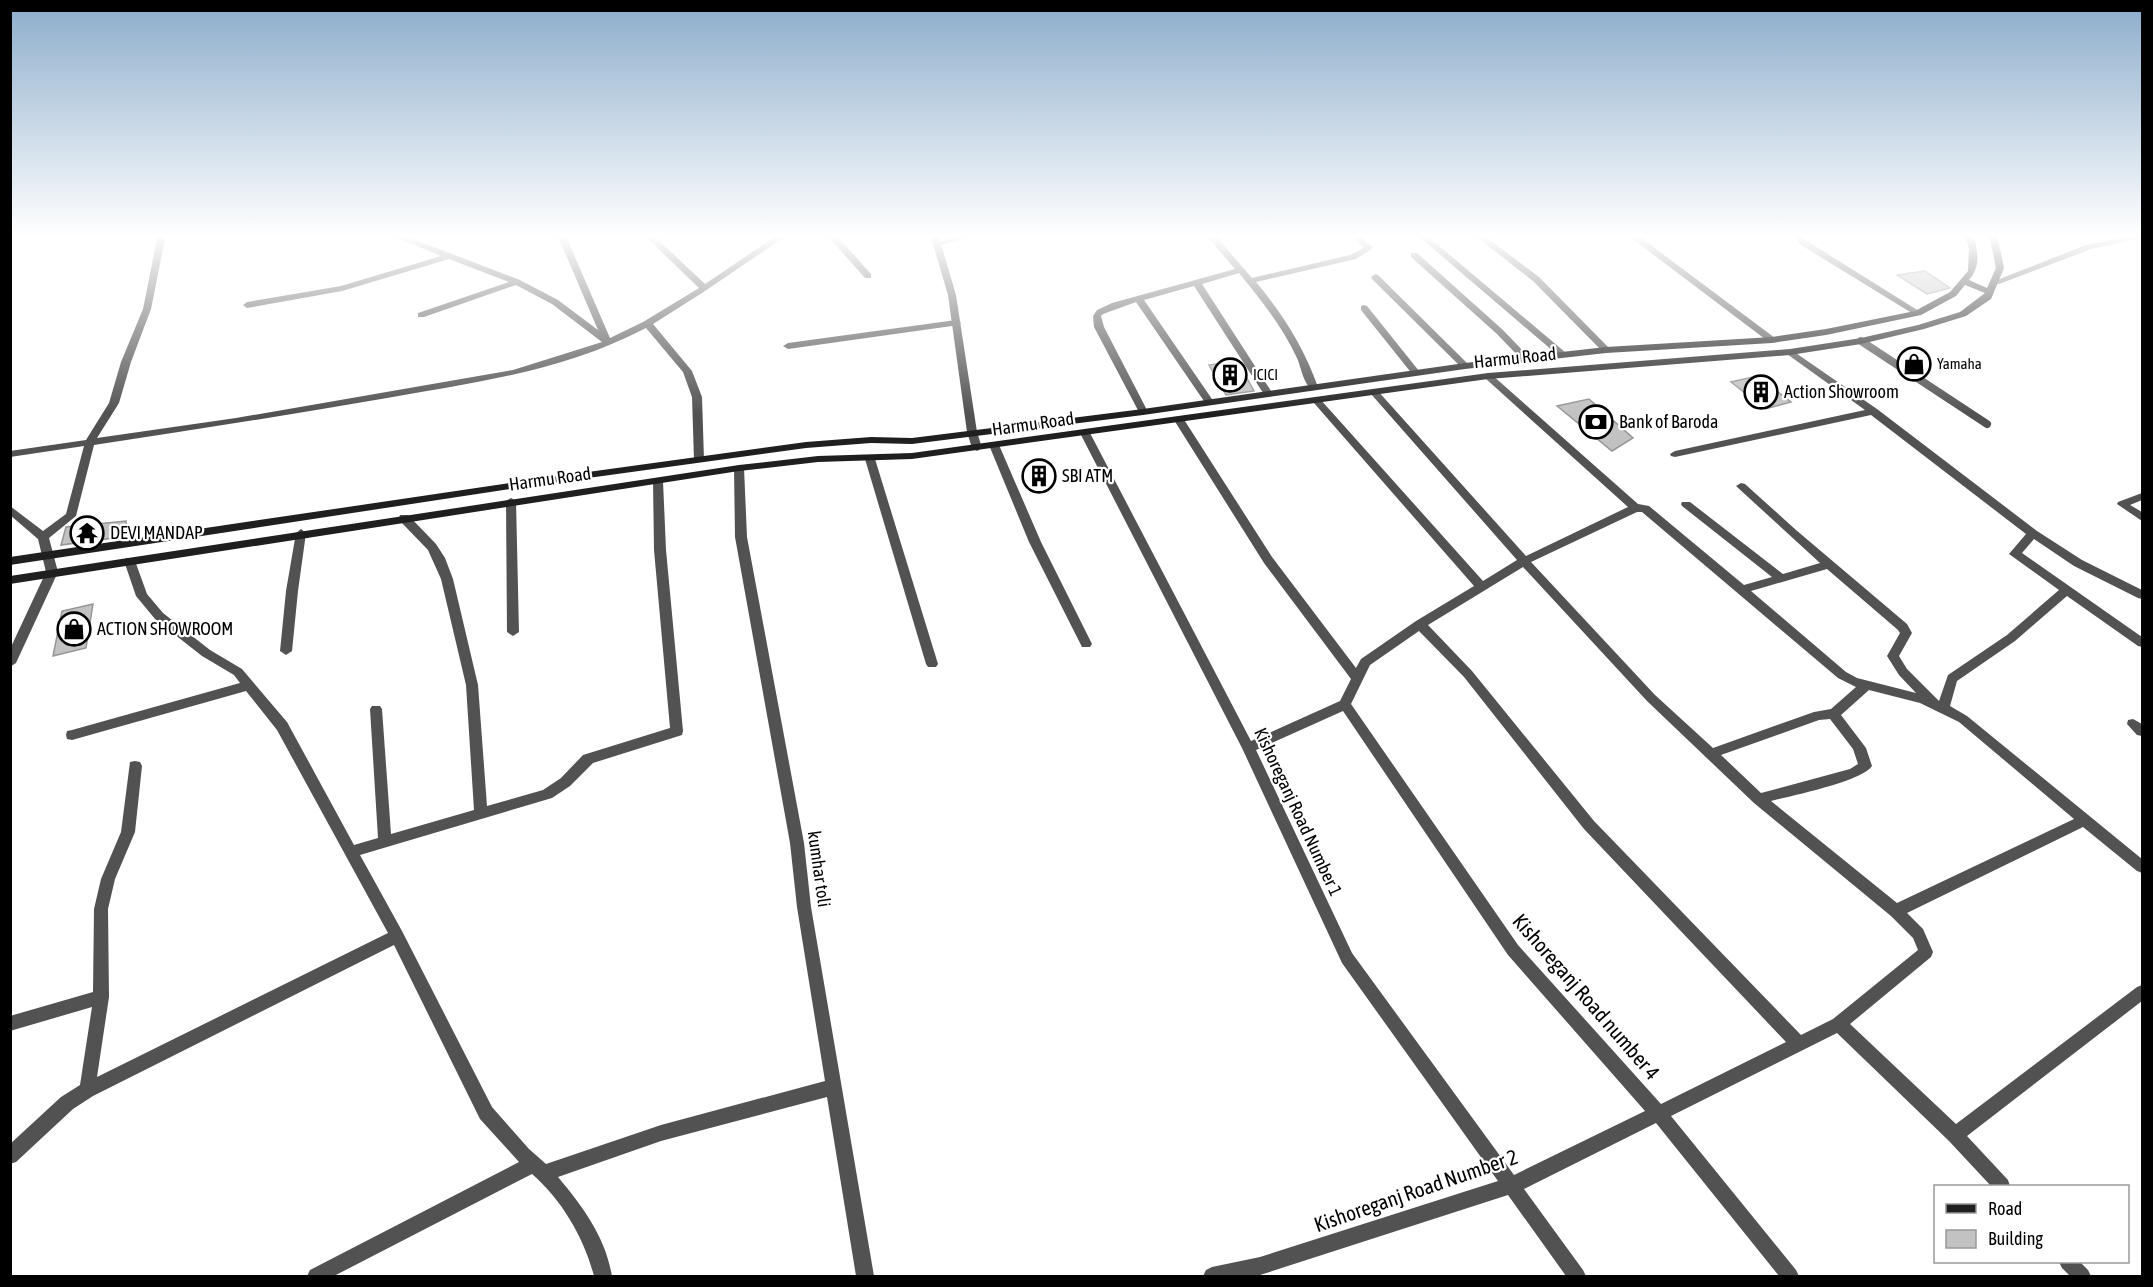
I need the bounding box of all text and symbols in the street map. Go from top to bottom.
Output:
street label: Harmu Road [1473,343,1557,372]
shop icon: Yamaha [1896,346,1932,382]
place label: Yamaha [1937,355,1982,372]
building icon: ICICI [1212,357,1248,393]
place label: ICICI [1253,366,1278,383]
building icon: Action Showroom [1743,374,1779,410]
place label: Action Showroom [1784,381,1899,402]
bank icon: Bank of Baroda [1578,404,1614,440]
street label: Harmu Road [991,407,1075,440]
place label: Bank of Baroda [1619,411,1719,432]
building icon: SBI ATM [1021,458,1057,494]
street label: Harmu Road [508,462,592,495]
place label: SBI ATM [1062,465,1113,486]
temple icon: DEVI MANDAP [69,515,105,551]
place label: DEVI MANDAP [110,522,203,543]
shop icon: ACTION SHOWROOM [56,611,92,647]
place label: ACTION SHOWROOM [97,618,233,639]
street label: Kishoreganj Road Number 1 [1250,724,1347,899]
street label: kumhar toli [804,829,835,908]
street label: Kishoreganj Road number 4 [1508,909,1665,1084]
street label: Kishoreganj Road Number 2 [1311,1144,1521,1236]
legend [1934,1185,2129,1263]
text: Road [1988,1198,2022,1219]
text: Building [1988,1228,2043,1249]

